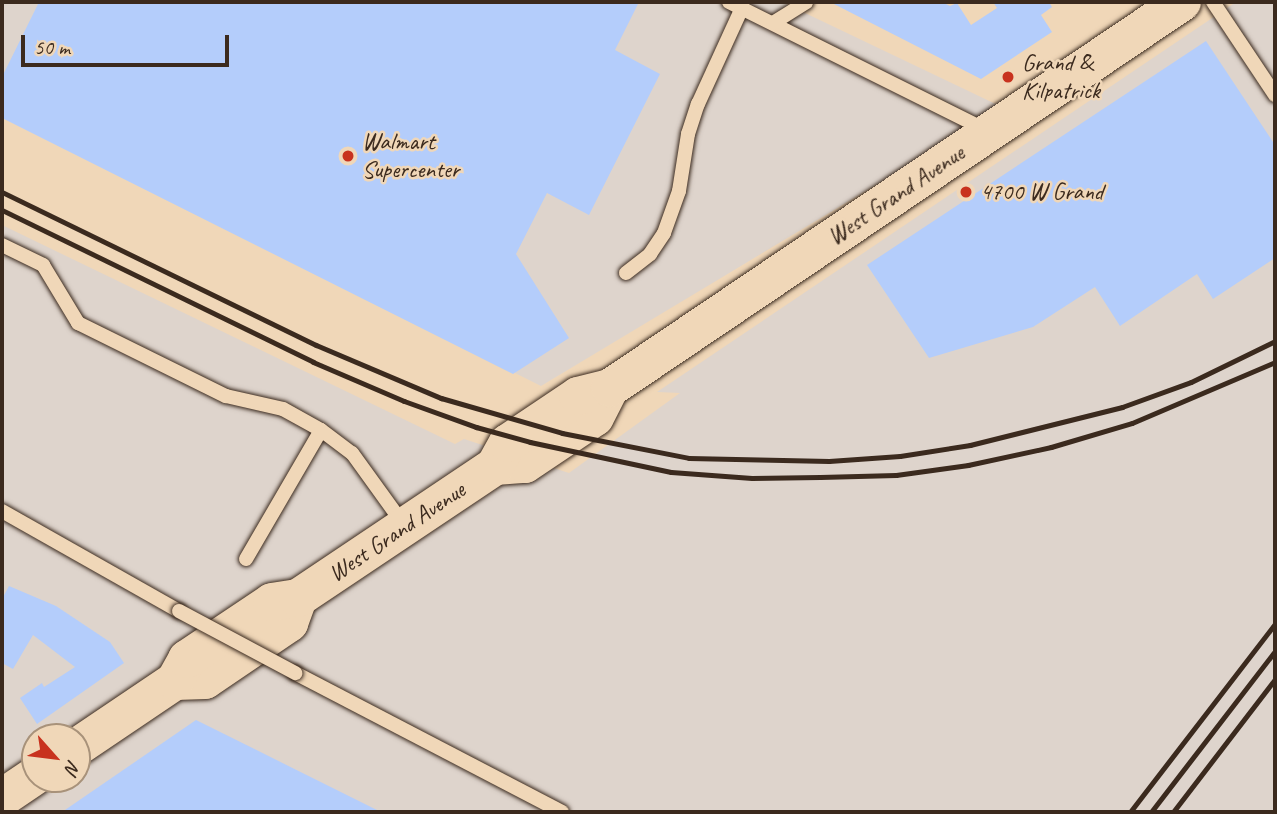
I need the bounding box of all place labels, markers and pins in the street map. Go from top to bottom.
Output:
place label: Grand & Kilpatrick [1022,49,1100,105]
marker: Grand & Kilpatrick [1000,69,1016,85]
place label: Walmart Supercenter [362,128,460,184]
marker: Walmart Supercenter [340,148,356,164]
place label: 4700 W Grand [980,178,1103,206]
marker: 4700 W Grand [958,184,974,200]

